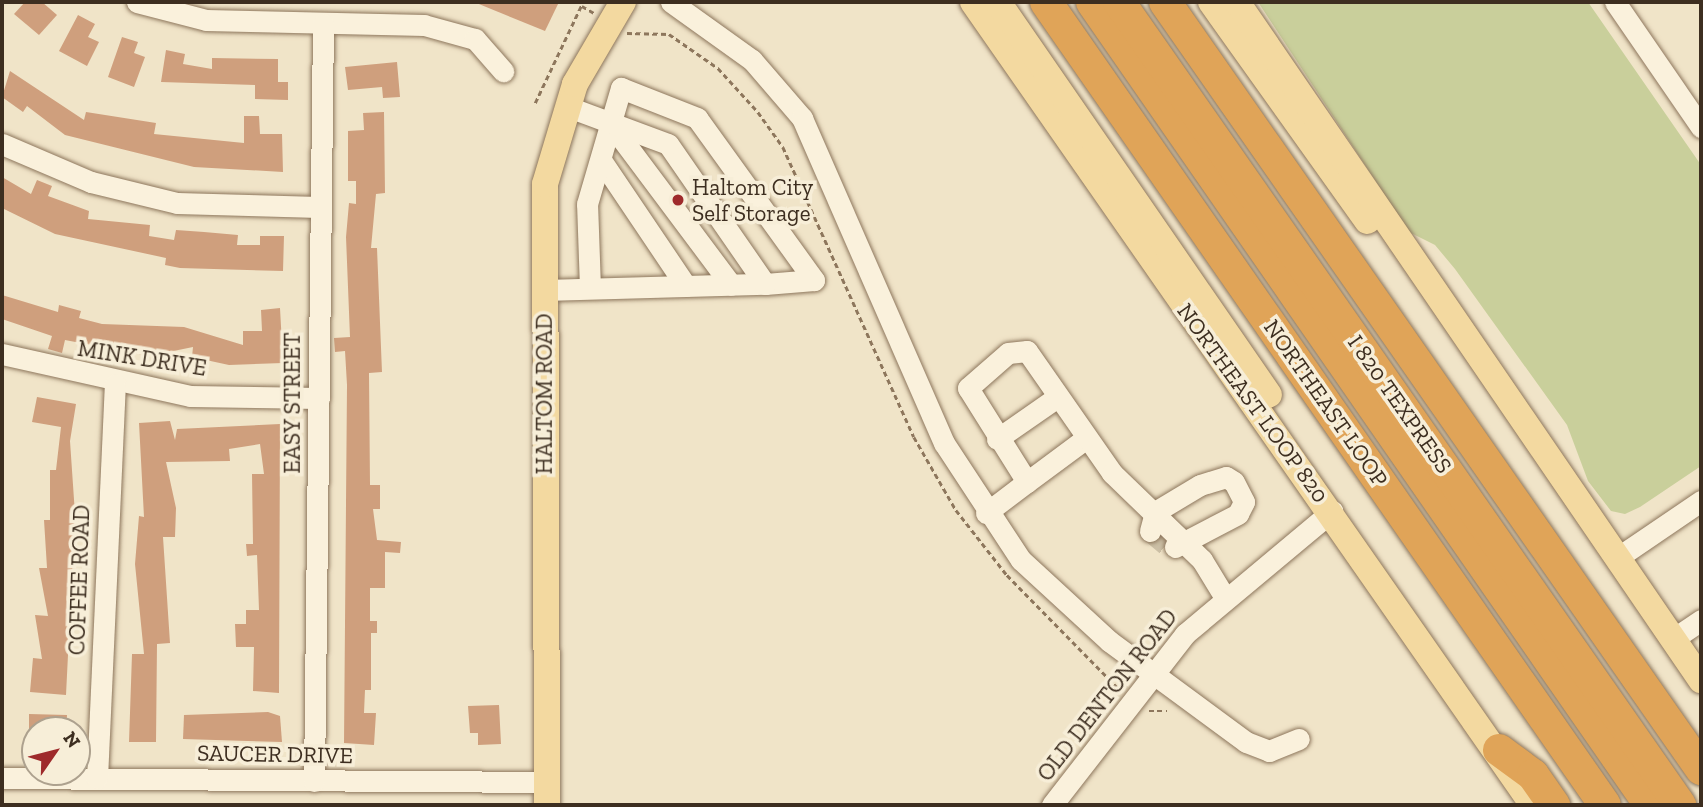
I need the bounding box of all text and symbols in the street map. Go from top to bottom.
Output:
place label: Haltom City Self Storage [692,173,813,227]
marker: Haltom City Self Storage [670,192,686,208]
street label: NORTHEAST LOOP 820 [1171,298,1335,508]
street label: HALTOM ROAD [530,314,558,474]
street label: NORTHEAST LOOP [1258,314,1394,492]
street label: I 820 TEXPRESS [1342,329,1458,479]
street label: EASY STREET [278,332,306,474]
street label: MINK DRIVE [75,334,209,382]
street label: COFFEE ROAD [63,504,95,656]
street label: OLD DENTON ROAD [1031,603,1183,787]
north arrow [21,716,91,786]
text: N [58,727,86,752]
street label: SAUCER DRIVE [197,739,353,769]

